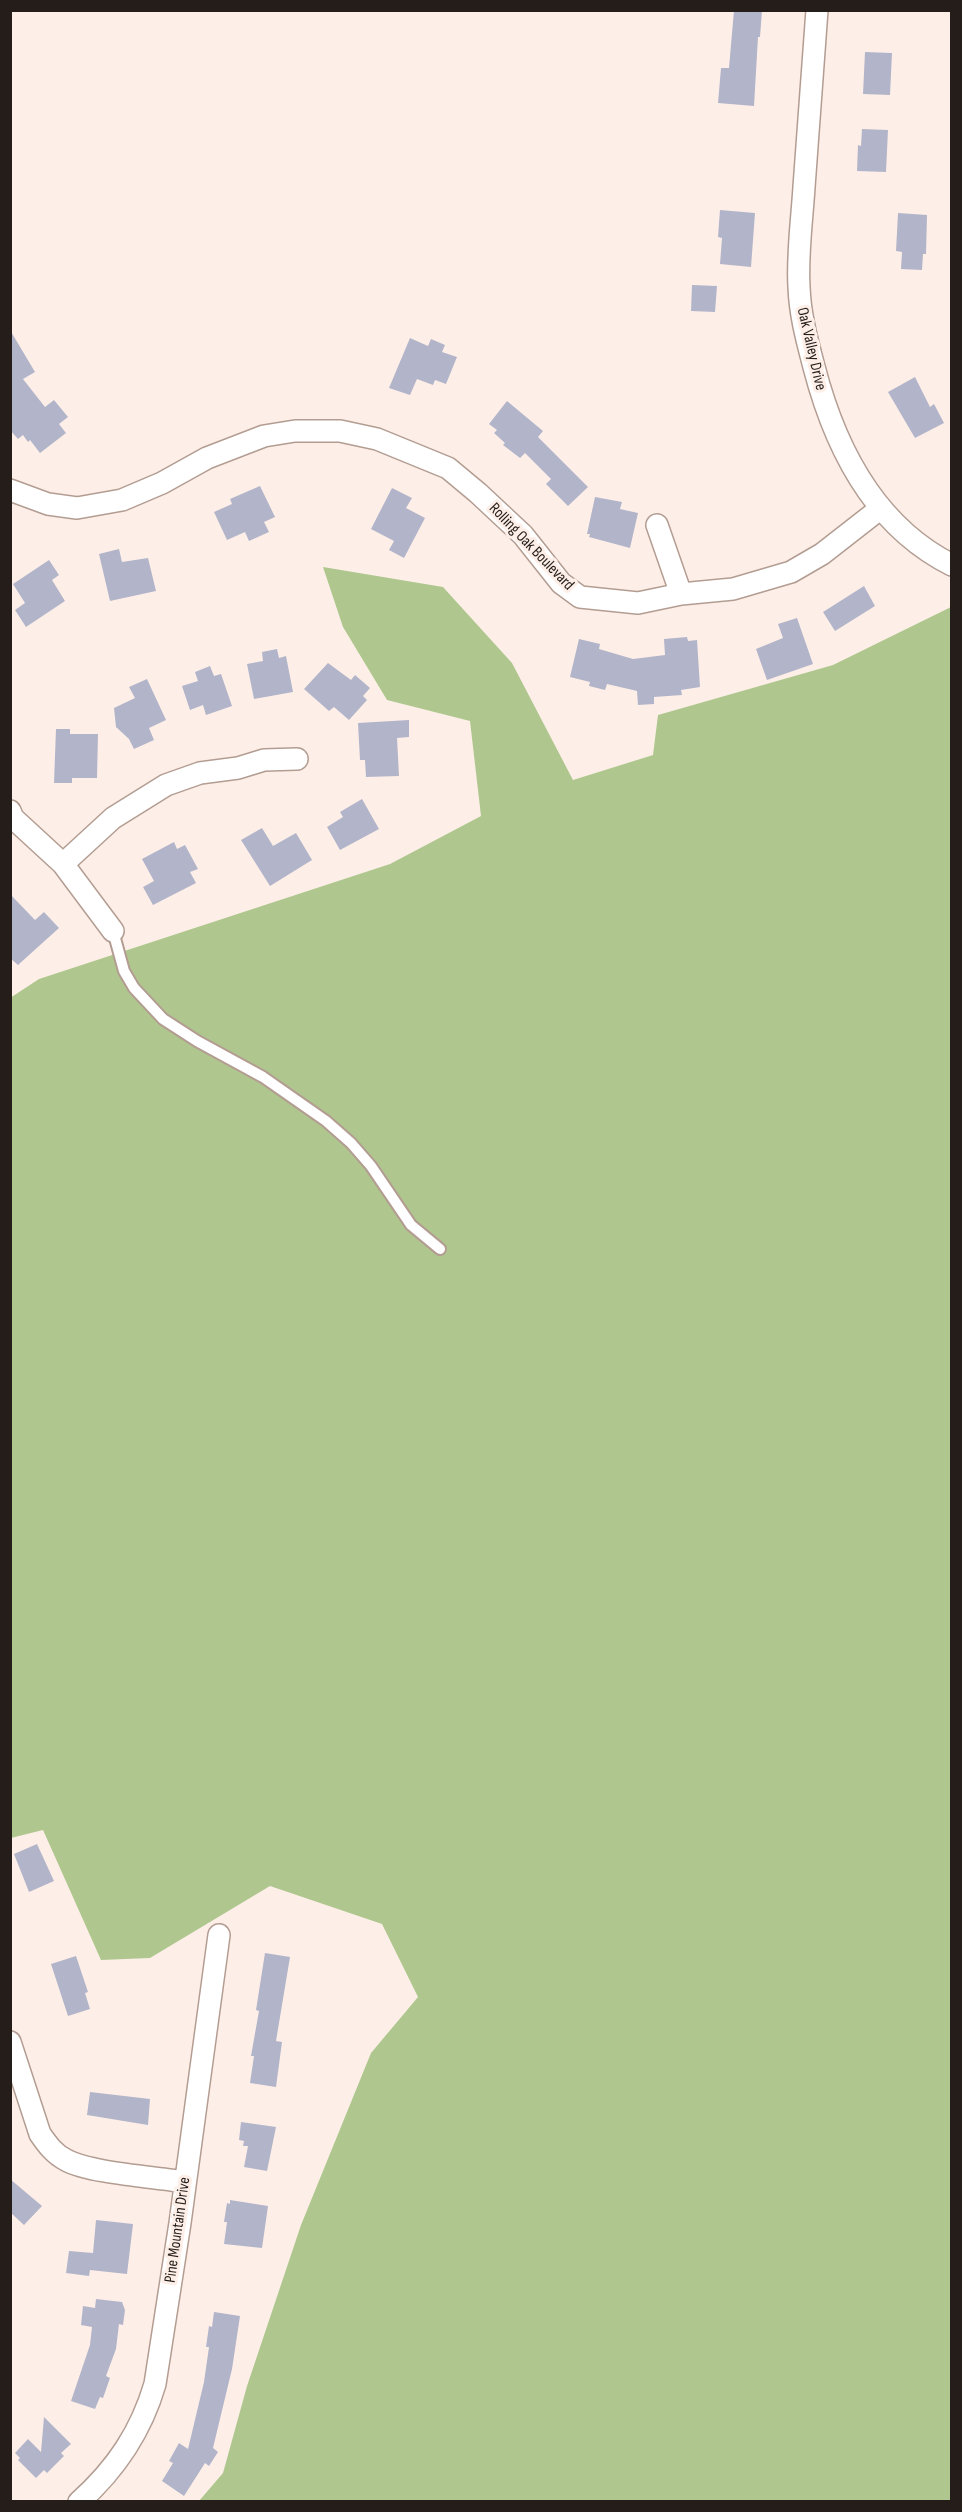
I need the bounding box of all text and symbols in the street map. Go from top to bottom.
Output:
street label: Oak Valley Drive [792,306,830,392]
street label: Rolling Oak Boulevard [484,499,578,595]
street label: Pine Mountain Drive [161,2176,195,2284]

